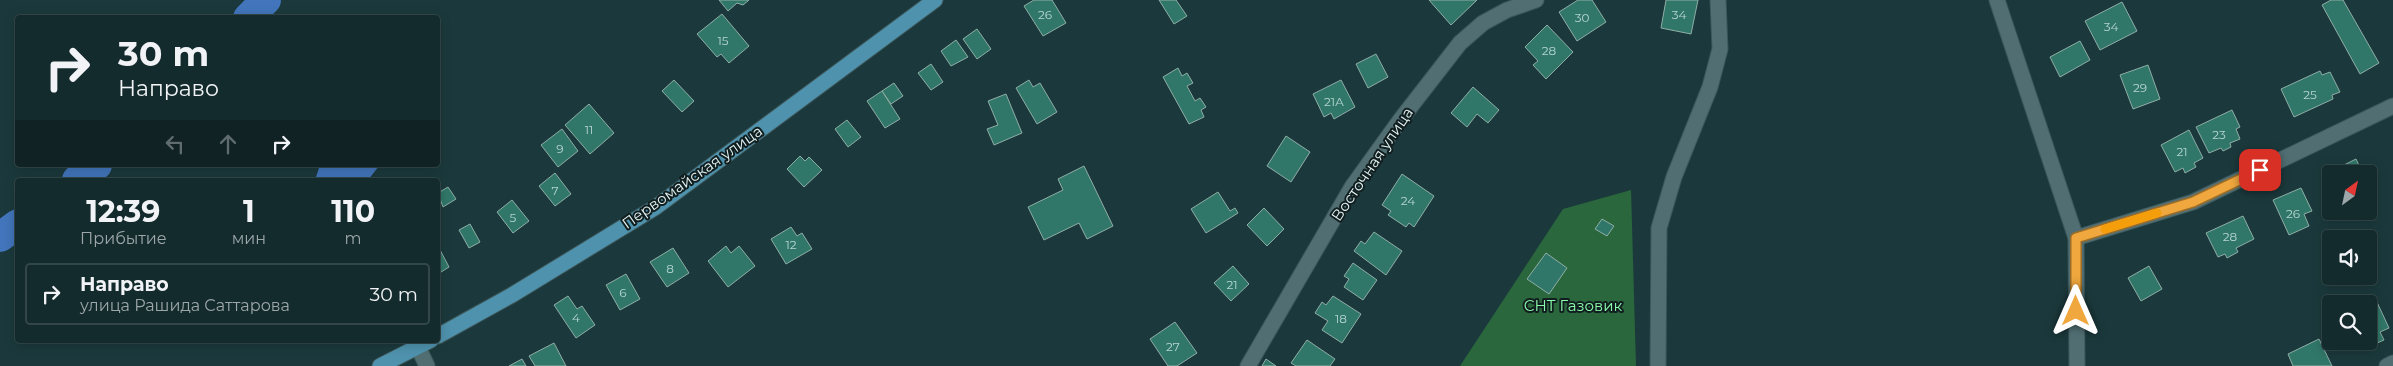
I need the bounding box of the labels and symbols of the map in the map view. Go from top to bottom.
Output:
house number: 26 [1038,7,1052,22]
house number: 34 [1672,7,1686,22]
house number: 30 [1575,10,1589,25]
house number: 34 [2104,19,2118,34]
house number: 15 [717,33,729,48]
house number: 28 [1542,43,1557,58]
house number: 29 [2133,80,2147,95]
house number: 25 [2303,87,2317,102]
house number: 21А [1324,94,1344,109]
street label: Восточная улица [1327,104,1417,224]
street label: Первомайская улица [618,121,766,233]
house number: 11 [585,122,593,137]
house number: 23 [2212,127,2226,142]
house number: 9 [556,141,564,156]
house number: 21 [2176,144,2188,159]
pin [2239,149,2281,191]
north arrow [2322,165,2378,220]
house number: 7 [551,183,559,198]
house number: 24 [1401,193,1415,208]
house number: 26 [2286,206,2300,221]
house number: 5 [510,210,517,225]
house number: 28 [2223,229,2238,244]
house number: 12 [785,237,797,252]
house number: 8 [666,261,674,276]
house number: 21 [1226,277,1238,292]
position arrow [2049,284,2101,336]
house number: 6 [619,285,627,300]
park label: СНТ Газовик [1524,296,1622,315]
house number: 4 [572,310,580,325]
house number: 18 [1335,311,1347,326]
house number: 27 [1166,339,1180,354]

